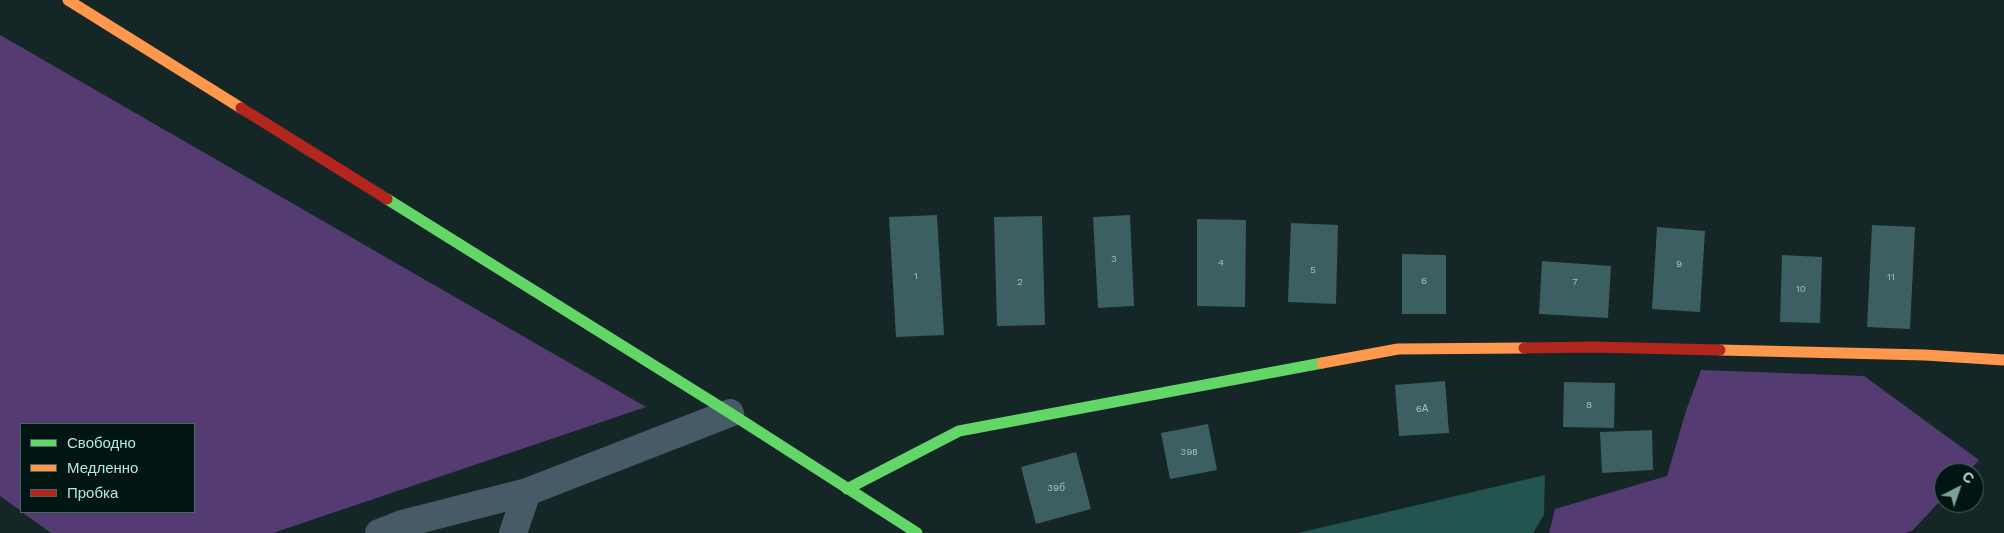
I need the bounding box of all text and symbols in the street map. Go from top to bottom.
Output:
house number: 3 [1111,253,1117,265]
house number: 4 [1218,257,1224,269]
house number: 9 [1676,258,1682,270]
house number: 5 [1310,264,1316,276]
house number: 1 [914,270,918,282]
house number: 11 [1887,271,1895,283]
house number: 6 [1421,275,1427,287]
house number: 2 [1017,276,1023,288]
house number: 7 [1572,276,1578,288]
house number: 10 [1796,283,1806,295]
house number: 8 [1586,399,1592,411]
house number: 6А [1416,403,1428,415]
legend [20,423,195,513]
text: Свободно [67,434,136,452]
house number: 39в [1180,446,1198,458]
text: Медленно [67,459,138,477]
north arrow [1934,463,1984,513]
text: С [1959,468,1977,487]
house number: 39б [1047,482,1065,494]
text: Пробка [67,484,118,502]

